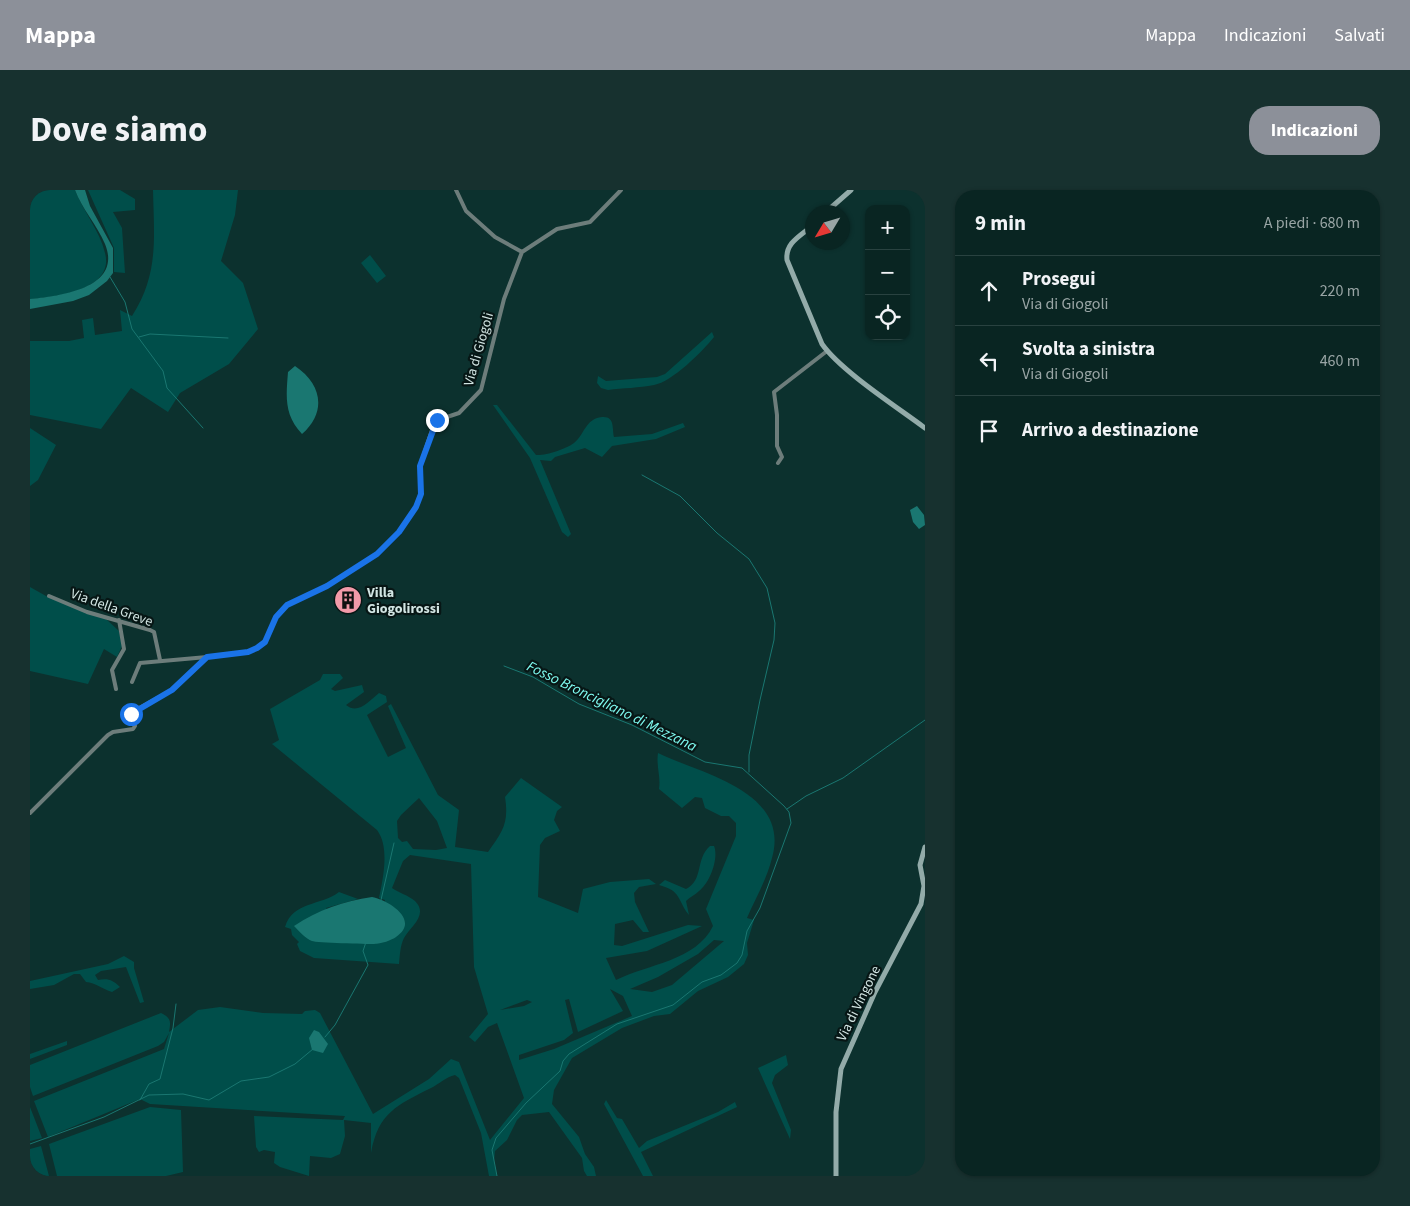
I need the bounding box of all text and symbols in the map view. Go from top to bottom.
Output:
text: Mappa [25,18,96,53]
text: Mappa [1145,23,1196,48]
text: Indicazioni [1224,23,1306,48]
text: Salvati [1334,23,1385,48]
text: Dove siamo [30,105,208,155]
button: Indicazioni [1249,106,1380,155]
north arrow [805,205,850,250]
map controls [865,205,910,340]
button: + [865,205,910,250]
text: 9 min [975,208,1026,238]
text: A piedi · 680 m [1264,212,1360,234]
button: − [865,250,910,295]
text: Prosegui [1022,266,1095,293]
icon: ahead [975,277,1003,305]
text: 220 m [1320,280,1360,302]
text: Via di Giogoli [1022,293,1108,315]
button: locate [865,295,910,340]
street label: Via di Giogoli [459,310,499,388]
text: Svolta a sinistra [1022,336,1155,363]
icon: left [975,347,1003,375]
text: 460 m [1320,350,1360,372]
text: Via di Giogoli [1022,363,1108,385]
route end [426,409,449,432]
icon: arrive [975,417,1003,445]
text: Arrivo a destinazione [1022,417,1199,444]
place label: Villa Giogolirossi [366,583,440,619]
street label: Via della Greve [68,584,156,632]
building icon: Villa Giogolirossi [333,585,363,615]
water label: Fosso Broncigliano di Mezzana [523,656,700,757]
route start [120,703,143,726]
street label: Via di Vingone [832,962,886,1045]

